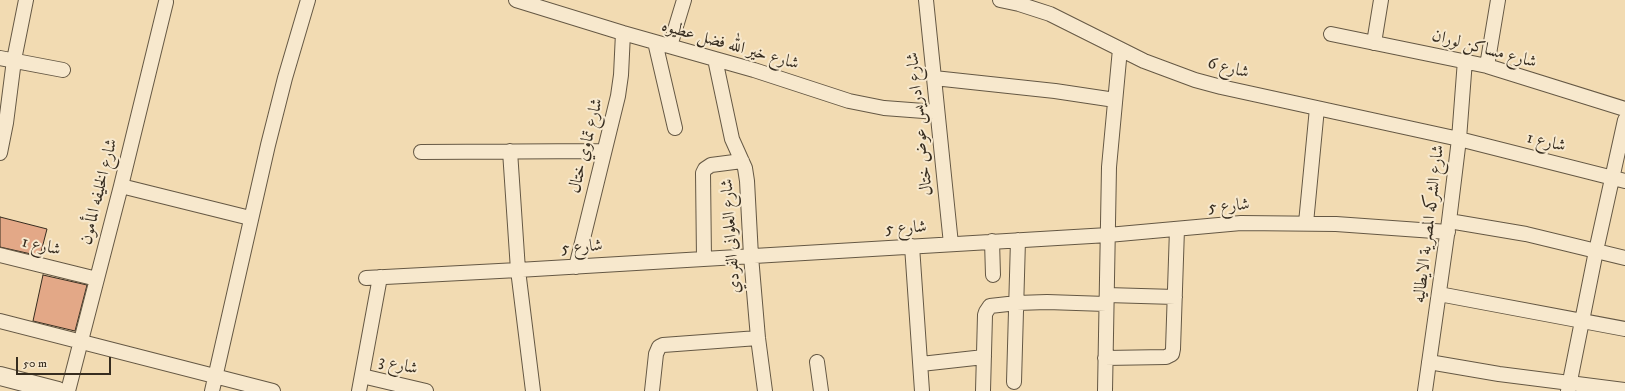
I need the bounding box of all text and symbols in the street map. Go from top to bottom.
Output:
street label: شارع خير الله فضل عطيوه [659,17,801,75]
street label: شارع مساكن لوران [1429,26,1539,74]
street label: شارع ادريس عوض ختال [903,51,939,197]
street label: شارع 6 [1205,54,1251,84]
street label: شارع تماوي ختال [565,96,609,196]
street label: شارع 1 [1524,128,1568,158]
street label: شارع الخليفه المأمون [77,137,123,247]
street label: شارع الشركه المصرية الايطاليه [1410,144,1450,304]
street label: شارع العلوانى الفردي [718,178,746,294]
street label: شارع 5 [1208,195,1250,219]
street label: شارع 5 [885,218,927,240]
street label: شارع 1 [20,233,62,261]
street label: شارع 5 [561,236,603,260]
scale bar [18,349,113,375]
street label: شارع 3 [376,352,420,380]
text: 50 m [23,356,47,371]

